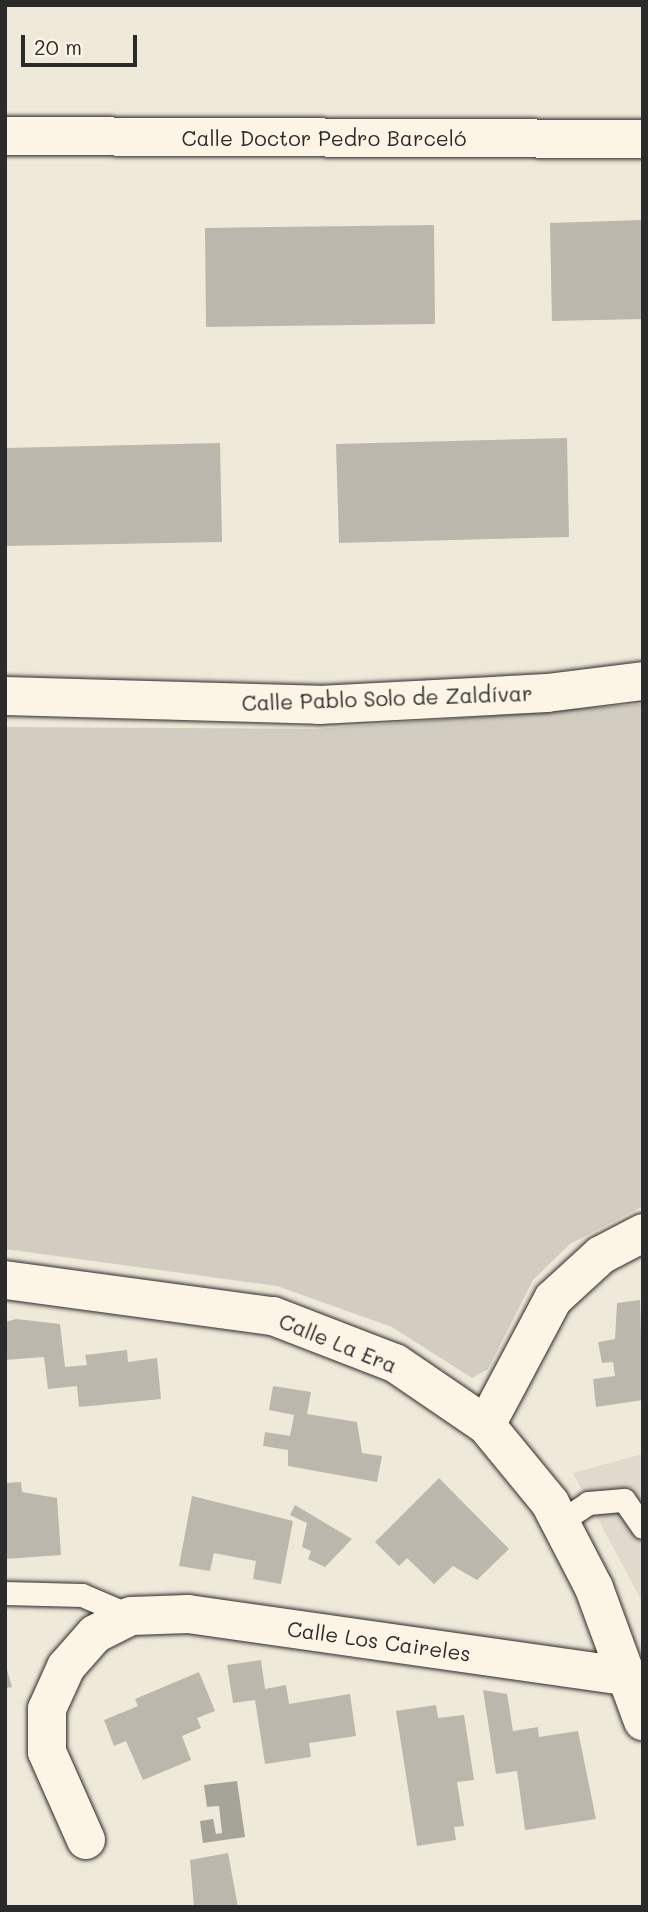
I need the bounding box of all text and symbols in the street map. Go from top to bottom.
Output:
scale bar [24,21,140,65]
text: 20 m [34,33,82,60]
street label: Calle Doctor Pedro Barceló [181,125,467,151]
street label: Calle Pablo Solo de Zaldívar [241,680,533,716]
street label: Calle La Era [275,1308,401,1378]
street label: Calle Los Caireles [286,1616,472,1666]

